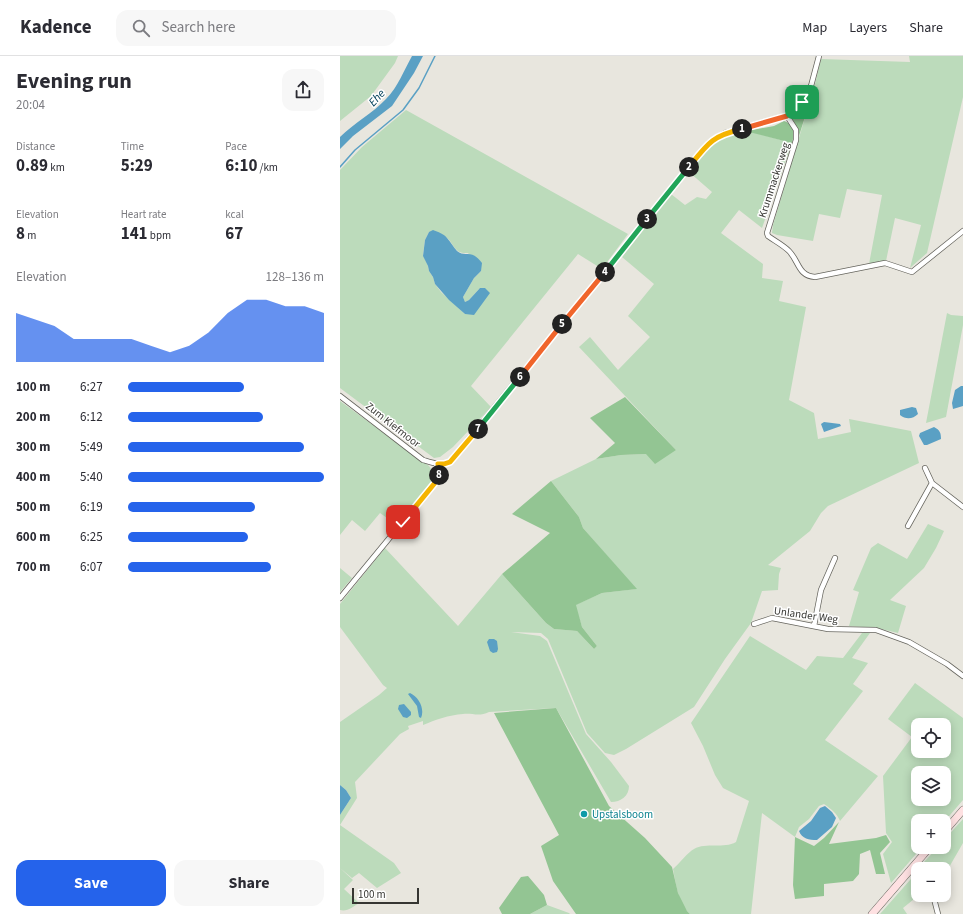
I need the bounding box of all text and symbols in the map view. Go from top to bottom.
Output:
search box [116,10,396,46]
text: Kadence [20,14,92,41]
icon: search [130,17,152,39]
text: Search here [162,17,235,38]
text: Map [802,18,827,38]
text: Layers [849,18,887,38]
text: Share [909,18,943,38]
text: Evening run [16,65,132,97]
button: share [282,69,324,111]
water label: Ehe [365,85,390,110]
pin [785,85,819,119]
icon: arrive [791,91,813,113]
text: 20:04 [16,96,45,114]
pin: 1 [732,119,752,139]
text: 1 [739,121,745,136]
text: Distance [16,139,55,154]
text: Time [121,139,144,154]
text: Pace [225,139,247,154]
street label: Krummackerweg [755,140,793,220]
text: 0.89 [16,154,48,178]
text: 5:29 [121,154,153,178]
text: 6:10 [225,154,257,178]
pin: 2 [679,157,699,177]
text: 2 [686,159,692,174]
text: km [48,160,65,175]
text: /km [257,160,278,175]
text: Elevation [16,207,59,222]
text: Heart rate [121,207,166,222]
text: kcal [225,207,244,222]
pin: 3 [637,209,657,229]
text: 3 [644,211,650,226]
text: 8 [16,222,25,246]
text: 141 [121,222,148,246]
text: 67 [225,222,243,246]
text: m [25,228,36,243]
text: bpm [148,228,171,243]
pin: 4 [595,262,615,282]
text: 4 [602,264,608,279]
text: Elevation [16,268,67,286]
text: 128–136 m [266,268,324,286]
pin: 5 [552,314,572,334]
text: 5 [559,316,565,331]
pin: 6 [510,367,530,387]
text: 6 [517,369,523,384]
text: 100 m [16,378,50,396]
text: 6:27 [80,378,103,396]
street label: Zum Kiefmoor [363,399,424,451]
text: 200 m [16,408,50,426]
text: 6:12 [80,408,103,426]
pin: 7 [468,419,488,439]
text: 7 [475,421,481,436]
text: 300 m [16,438,50,456]
text: 5:49 [80,438,103,456]
pin: 8 [429,465,449,485]
text: 8 [436,467,442,482]
text: 400 m [16,468,50,486]
text: 5:40 [80,468,103,486]
text: 500 m [16,498,50,516]
text: 6:19 [80,498,103,516]
pin [386,505,420,539]
icon: check [392,511,414,533]
text: 600 m [16,528,50,546]
text: 6:25 [80,528,103,546]
text: 700 m [16,558,50,576]
text: 6:07 [80,558,103,576]
street label: Unlander Weg [773,603,839,627]
map controls [911,718,951,902]
button: locate [911,718,951,758]
button: layers [911,766,951,806]
place label: Upstalsboom [592,807,653,822]
marker: Upstalsboom [579,809,589,819]
button: + [911,814,951,854]
button: Save [16,860,166,906]
button: Share [174,860,324,906]
button: − [911,862,951,902]
scale bar [352,886,419,905]
text: 100 m [358,887,386,902]

